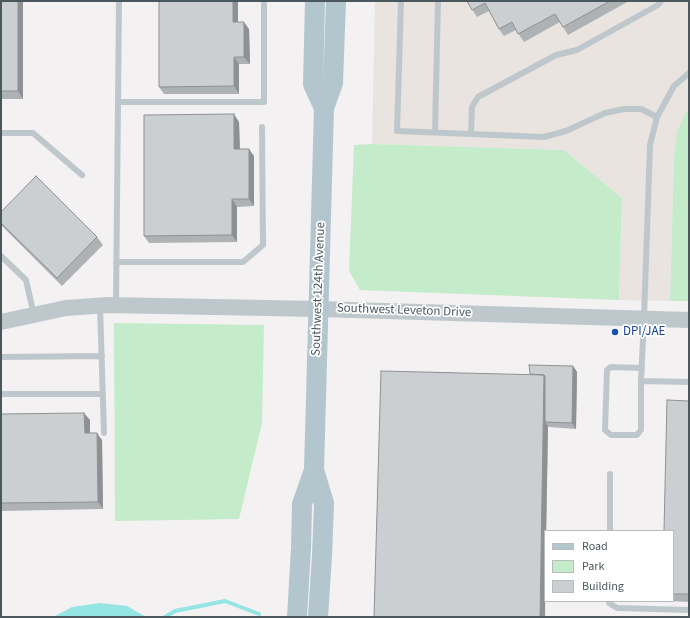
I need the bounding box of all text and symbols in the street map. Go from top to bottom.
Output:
street label: Southwest 124th Avenue [309,222,329,356]
street label: Southwest Leveton Drive [336,301,472,321]
place label: DPI/JAE [623,324,665,340]
marker: DPI/JAE [610,327,620,337]
legend [544,530,674,602]
text: Road [582,538,608,555]
text: Park [582,558,604,575]
text: Building [582,578,624,595]

